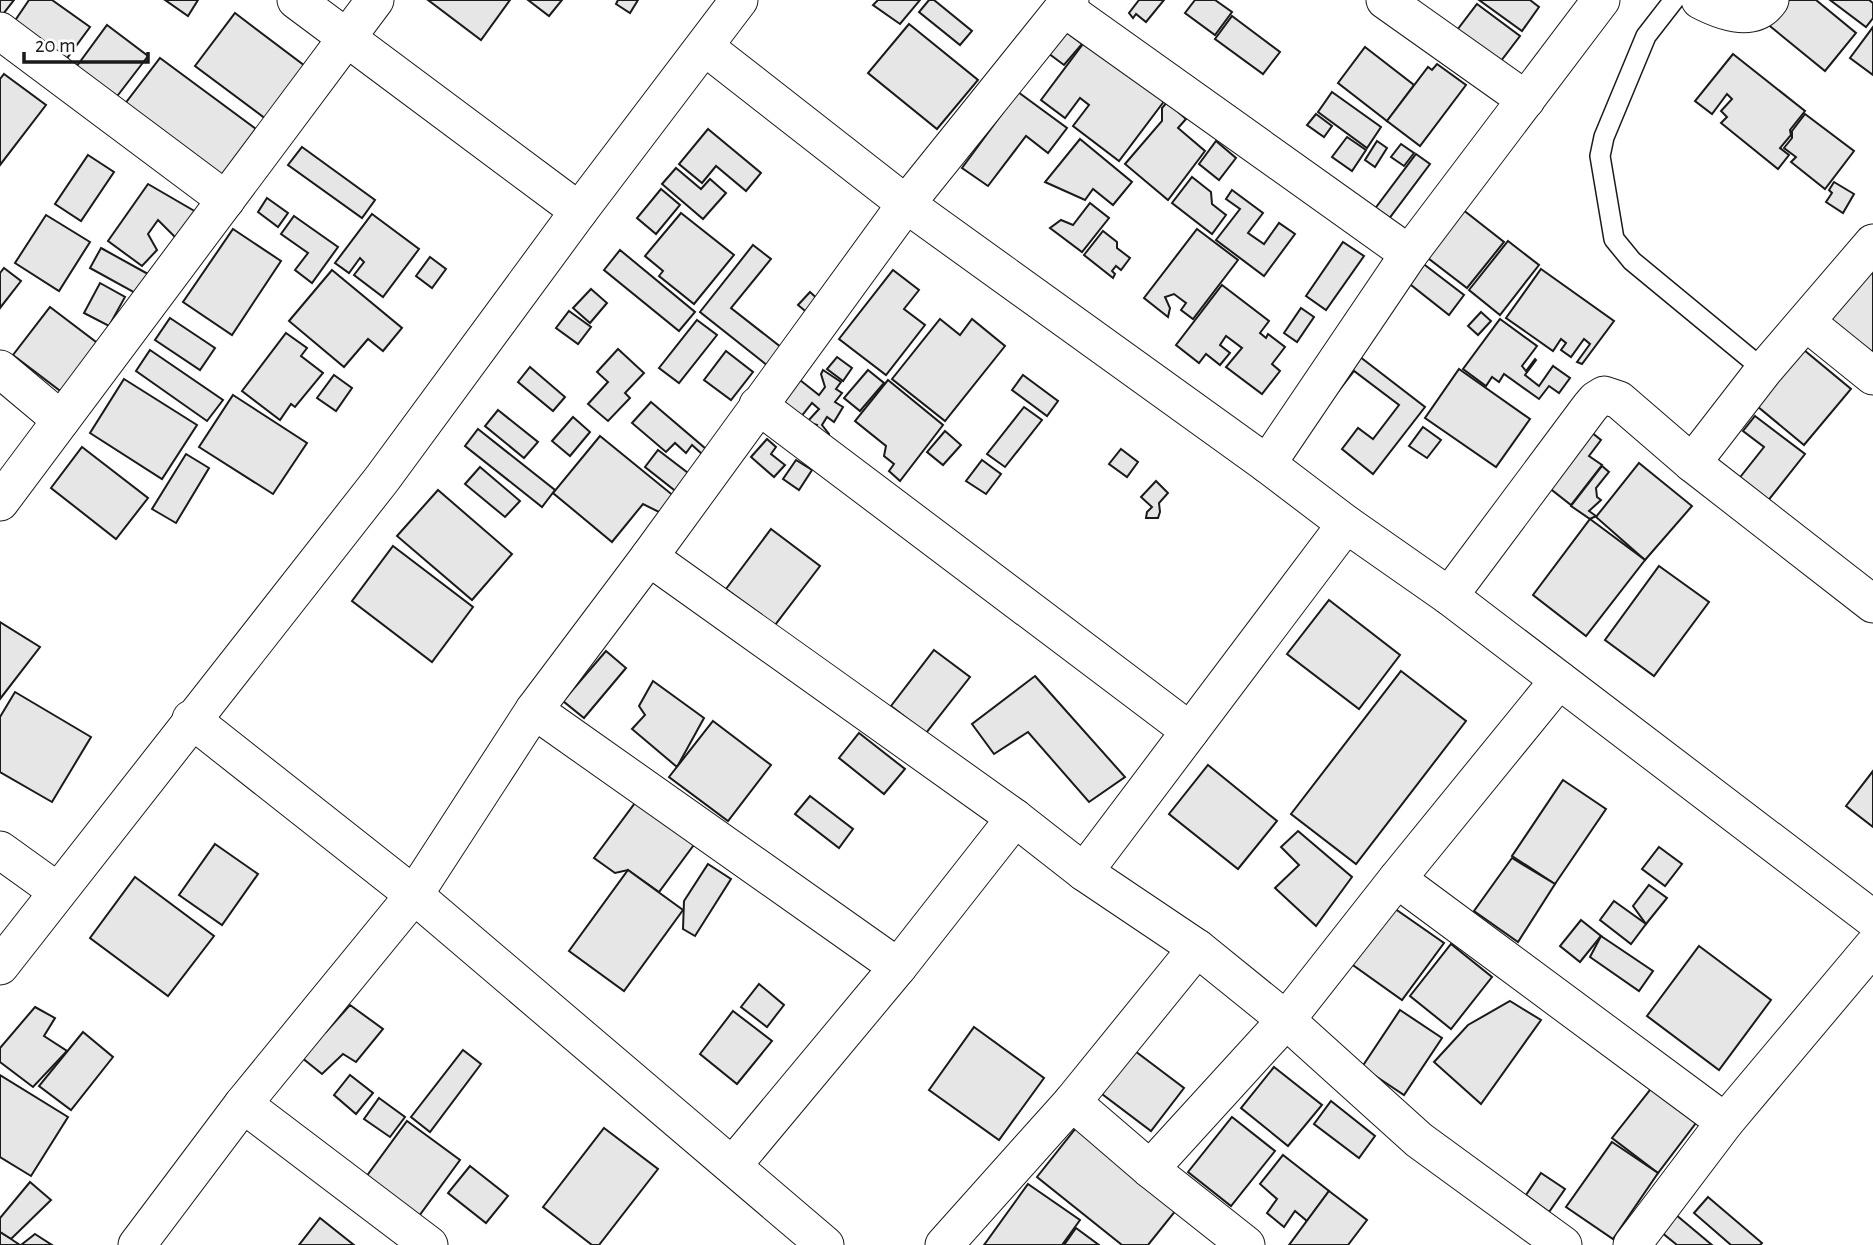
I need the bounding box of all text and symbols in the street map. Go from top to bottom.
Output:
scale bar [24,21,149,65]
text: 20 m [35,35,76,56]

